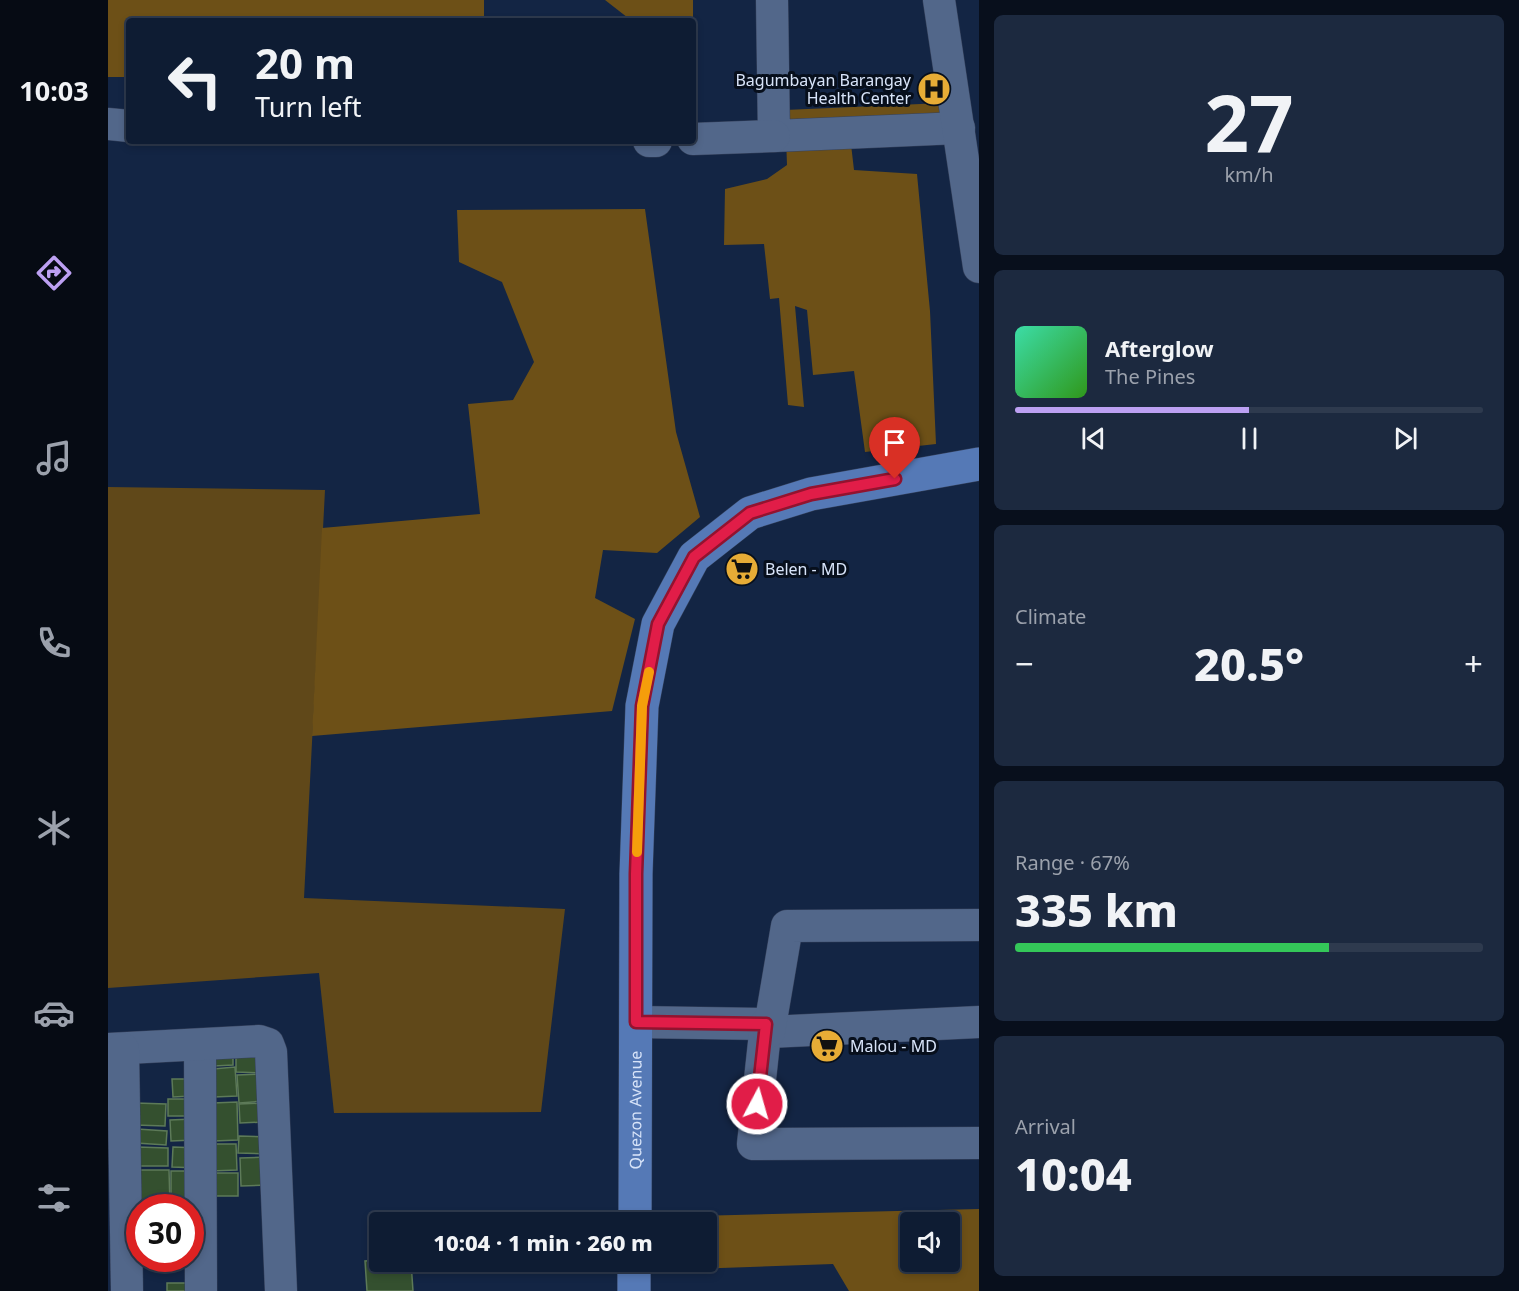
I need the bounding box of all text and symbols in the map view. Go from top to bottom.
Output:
text: 20 m [255,34,355,91]
icon: left [156,42,234,120]
place label: Bagumbayan Barangay Health Center [735,69,912,109]
text: 27 [1204,69,1294,175]
hospital icon: Bagumbayan Barangay Health Center [916,71,952,107]
text: 10:03 [19,72,89,109]
text: Turn left [255,88,361,125]
text: km/h [1224,161,1274,188]
icon: directions [33,252,75,294]
text: Afterglow [1105,333,1214,363]
text: The Pines [1105,363,1195,390]
pin [869,417,920,479]
icon: previous [1077,422,1110,455]
icon: pause [1233,422,1266,455]
icon: next [1389,422,1422,455]
icon: arrive [878,426,911,459]
icon: music [33,437,75,479]
supermarket icon: Belen - MD [724,551,760,587]
place label: Belen - MD [765,558,847,580]
text: Climate [1015,603,1086,630]
icon: phone [33,622,75,664]
text: 20.5° [1194,633,1304,694]
text: − [1015,641,1034,686]
text: + [1464,641,1483,686]
icon: climate [33,807,75,849]
text: Range · 67% [1015,849,1130,876]
text: 335 km [1015,879,1178,940]
icon: car [33,992,75,1034]
supermarket icon: Malou - MD [809,1028,845,1064]
place label: Malou - MD [850,1035,937,1057]
street label: Quezon Avenue [624,1051,646,1169]
position arrow [725,1072,789,1136]
text: Arrival [1015,1113,1076,1140]
text: 10:04 [1015,1143,1132,1204]
icon: filters [33,1177,75,1219]
speed limit sign: 30 [126,1194,204,1272]
map controls [900,1212,960,1272]
button: sound [900,1212,960,1272]
text: 10:04 · 1 min · 260 m [433,1227,653,1257]

